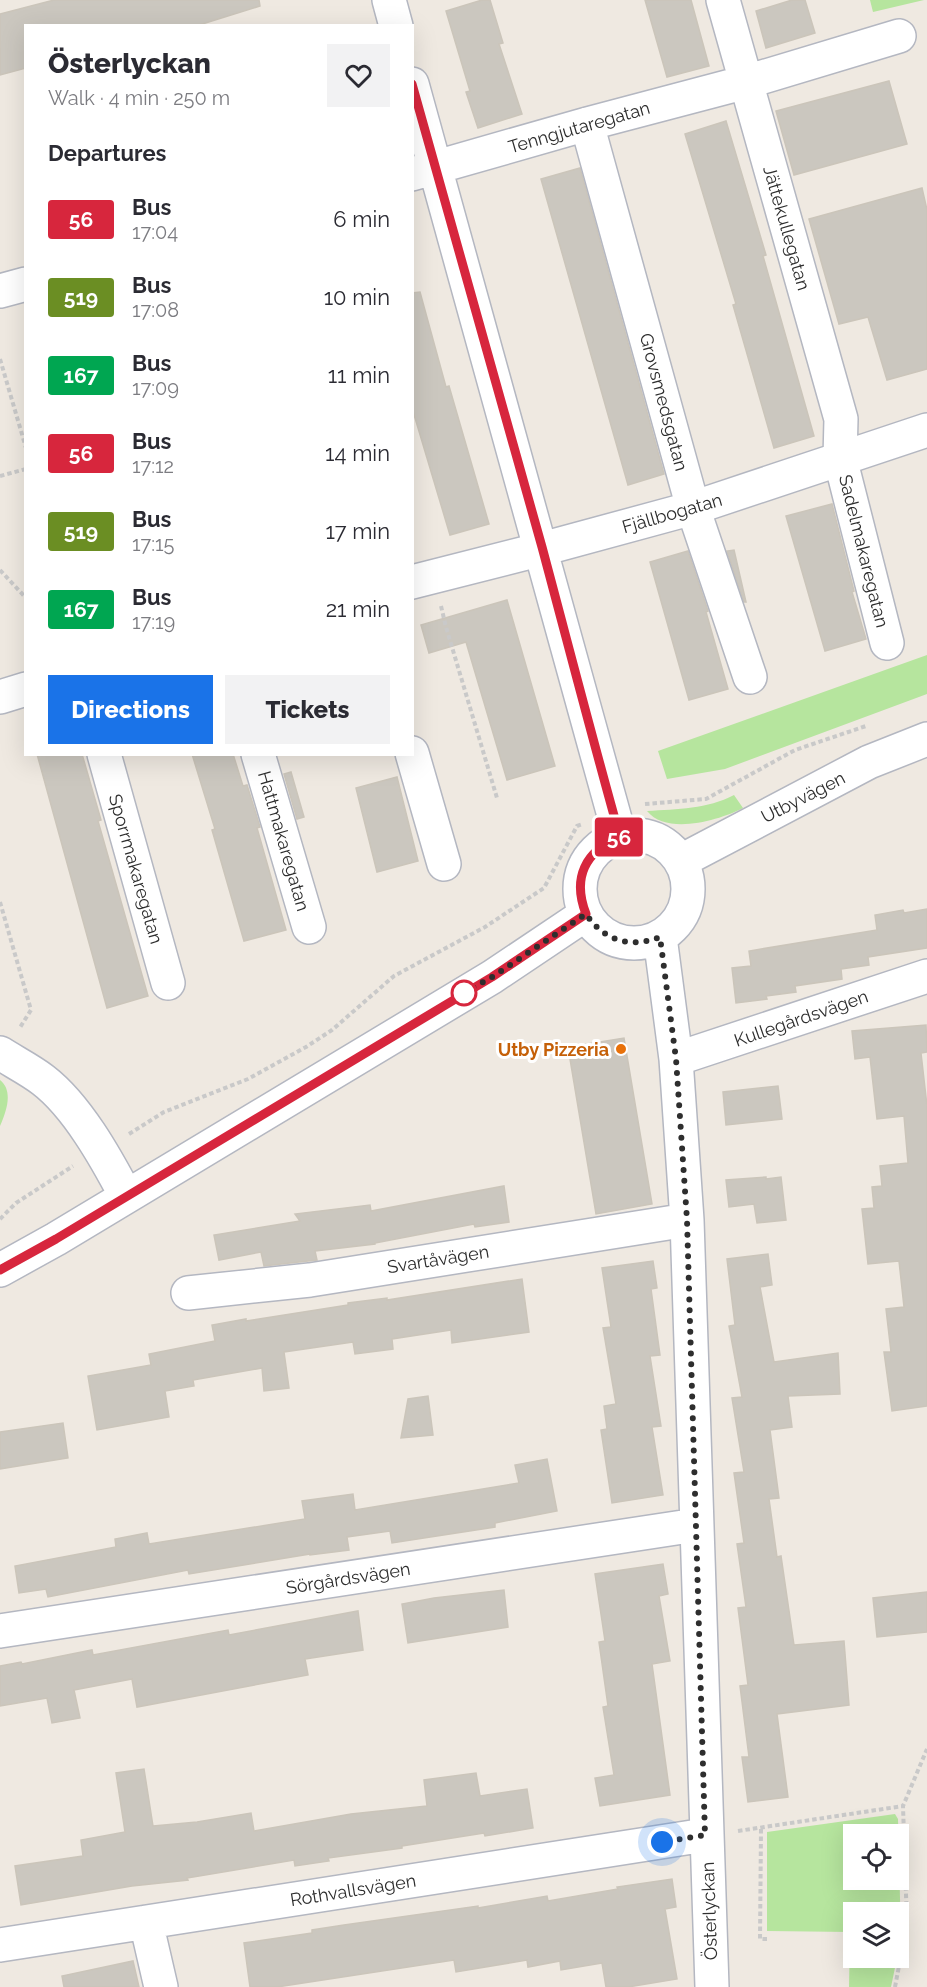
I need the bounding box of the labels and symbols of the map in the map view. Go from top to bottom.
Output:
street label: Tenngjutaregatan [506,97,652,157]
street label: Jättekullegatan [759,163,815,293]
street label: Grovsmedsgatan [636,331,692,473]
street label: Sadelmakaregatan [835,472,893,630]
street label: Fjällbogatan [619,489,725,537]
street label: Utbyvägen [757,767,849,827]
street label: Hattmakaregatan [254,769,314,913]
street label: Sporrmakaregatan [105,792,167,946]
line badge: 56 [592,818,646,856]
unlabelled marker [451,980,477,1006]
street label: Kullegårdsvägen [731,985,871,1051]
place label: Utby Pizzeria [498,1039,609,1060]
marker: Utby Pizzeria [614,1042,628,1056]
street label: Svartåvägen [385,1241,491,1277]
street label: Sörgårdsvägen [284,1558,412,1598]
your location [647,1827,677,1857]
street label: Österlyckan [697,1861,721,1961]
street label: Rothvallsvägen [289,1870,417,1910]

